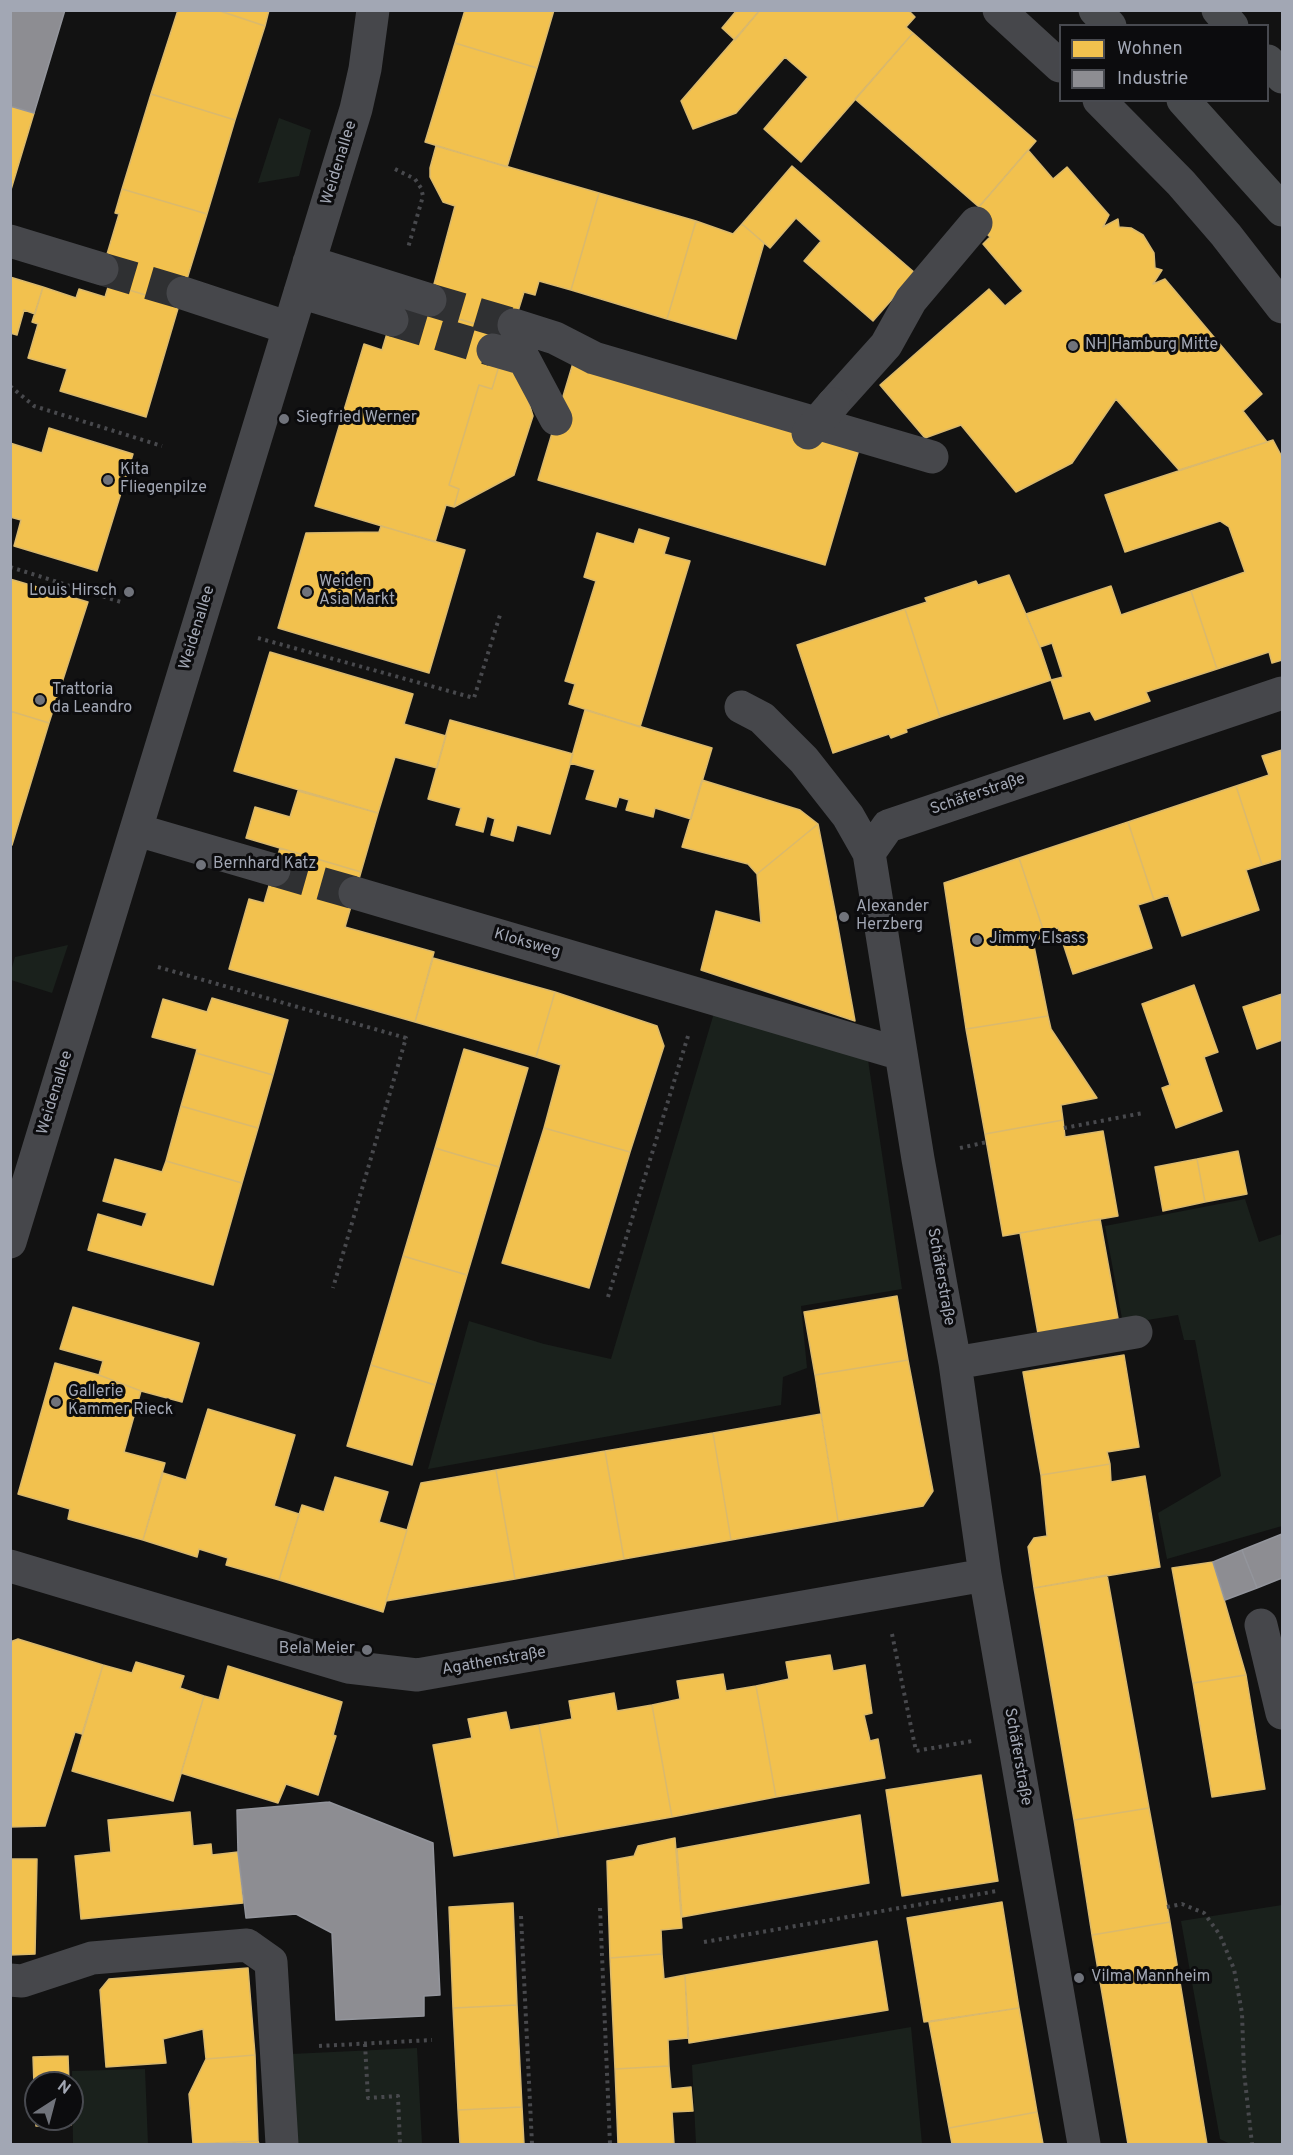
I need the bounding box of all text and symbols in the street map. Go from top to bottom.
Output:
legend [1059,24,1269,102]
text: Wohnen [1117,38,1183,61]
text: Industrie [1117,68,1188,91]
street label: Weidenallee [318,119,362,207]
place label: NH Hamburg Mitte [1085,336,1218,356]
marker: NH Hamburg Mitte [1066,339,1080,353]
place label: Siegfried Werner [296,409,417,429]
marker: Siegfried Werner [277,412,291,426]
place label: Kita Fliegenpilze [120,461,207,499]
marker: Kita Fliegenpilze [101,473,115,487]
place label: Weiden Asia Markt [319,573,395,611]
place label: Louis Hirsch [29,582,117,602]
street label: Weidenallee [176,584,220,672]
marker: Louis Hirsch [122,585,136,599]
marker: Weiden Asia Markt [300,585,314,599]
place label: Trattoria da Leandro [52,681,132,719]
marker: Trattoria da Leandro [33,693,47,707]
street label: Schäferstraße [928,770,1028,820]
place label: Bernhard Katz [213,855,316,875]
marker: Bernhard Katz [194,858,208,872]
place label: Alexander Herzberg [856,898,929,936]
marker: Alexander Herzberg [837,910,851,924]
street label: Kloksweg [491,925,563,963]
place label: Jimmy Elsass [989,930,1086,950]
marker: Jimmy Elsass [970,933,984,947]
street label: Weidenallee [34,1049,78,1137]
street label: Schäferstraße [922,1227,958,1327]
place label: Gallerie Kammer Rieck [68,1383,173,1421]
marker: Gallerie Kammer Rieck [49,1395,63,1409]
place label: Bela Meier [279,1640,355,1660]
marker: Bela Meier [360,1643,374,1657]
street label: Agathenstraße [441,1643,547,1681]
street label: Schäferstraße [999,1707,1035,1807]
place label: Vilma Mannheim [1091,1968,1210,1988]
marker: Vilma Mannheim [1072,1971,1086,1985]
north arrow [24,2071,84,2131]
text: N [53,2077,74,2100]

